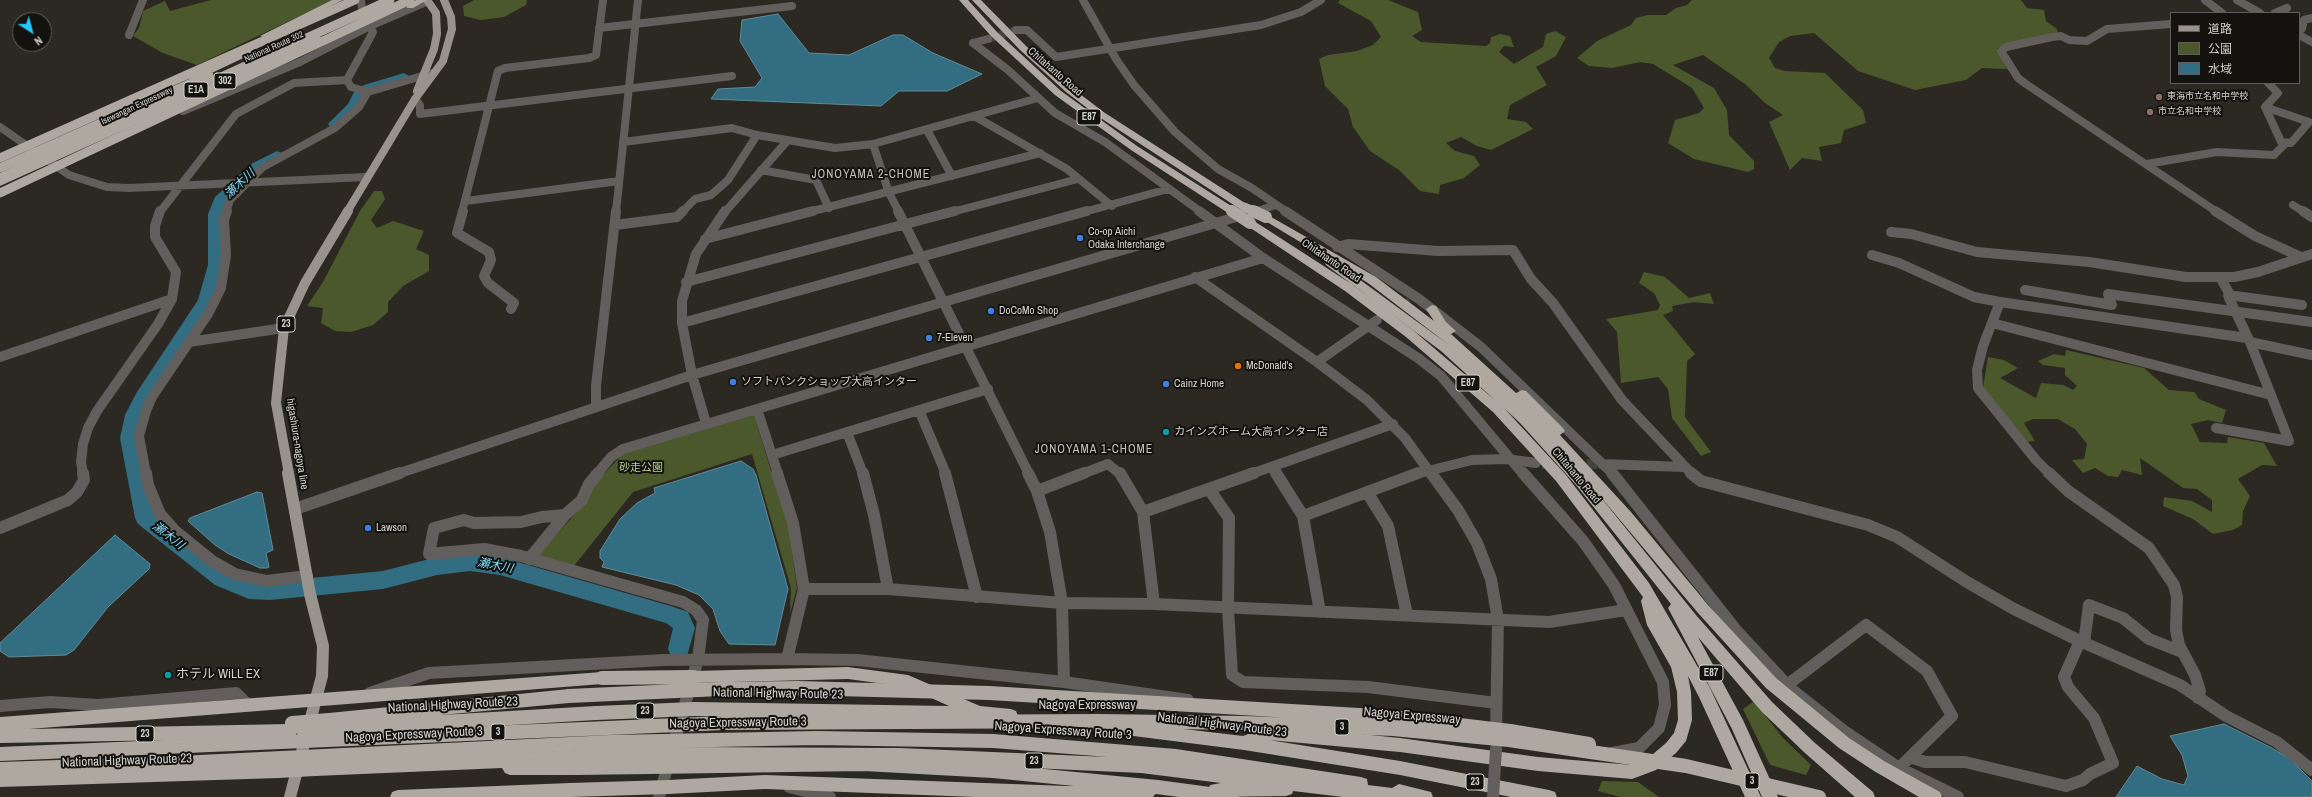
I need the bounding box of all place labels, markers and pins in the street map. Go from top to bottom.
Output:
marker: 東海市立名和中学校 [2154,92,2164,102]
place label: 東海市立名和中学校 [2167,92,2248,102]
marker: 市立名和中学校 [2145,107,2155,117]
place label: 市立名和中学校 [2158,107,2221,117]
place label: Co-op Aichi Odaka Interchange [1088,225,1165,251]
marker: Co-op Aichi Odaka Interchange [1075,233,1085,243]
place label: DoCoMo Shop [999,304,1058,318]
marker: DoCoMo Shop [986,306,996,316]
place label: 7-Eleven [937,331,973,345]
marker: 7-Eleven [924,333,934,343]
place label: McDonald's [1246,359,1293,373]
marker: McDonald's [1233,361,1243,371]
place label: ソフトバンクショップ大高インター [741,375,917,389]
marker: ソフトバンクショップ大高インター [728,377,738,387]
place label: Cainz Home [1174,377,1224,391]
marker: Cainz Home [1161,379,1171,389]
place label: カインズホーム大高インター店 [1174,425,1328,439]
marker: カインズホーム大高インター店 [1161,427,1171,437]
place label: Lawson [376,521,407,535]
marker: Lawson [363,523,373,533]
place label: ホテル WiLL EX [176,667,260,683]
marker: ホテル WiLL EX [163,670,173,680]

